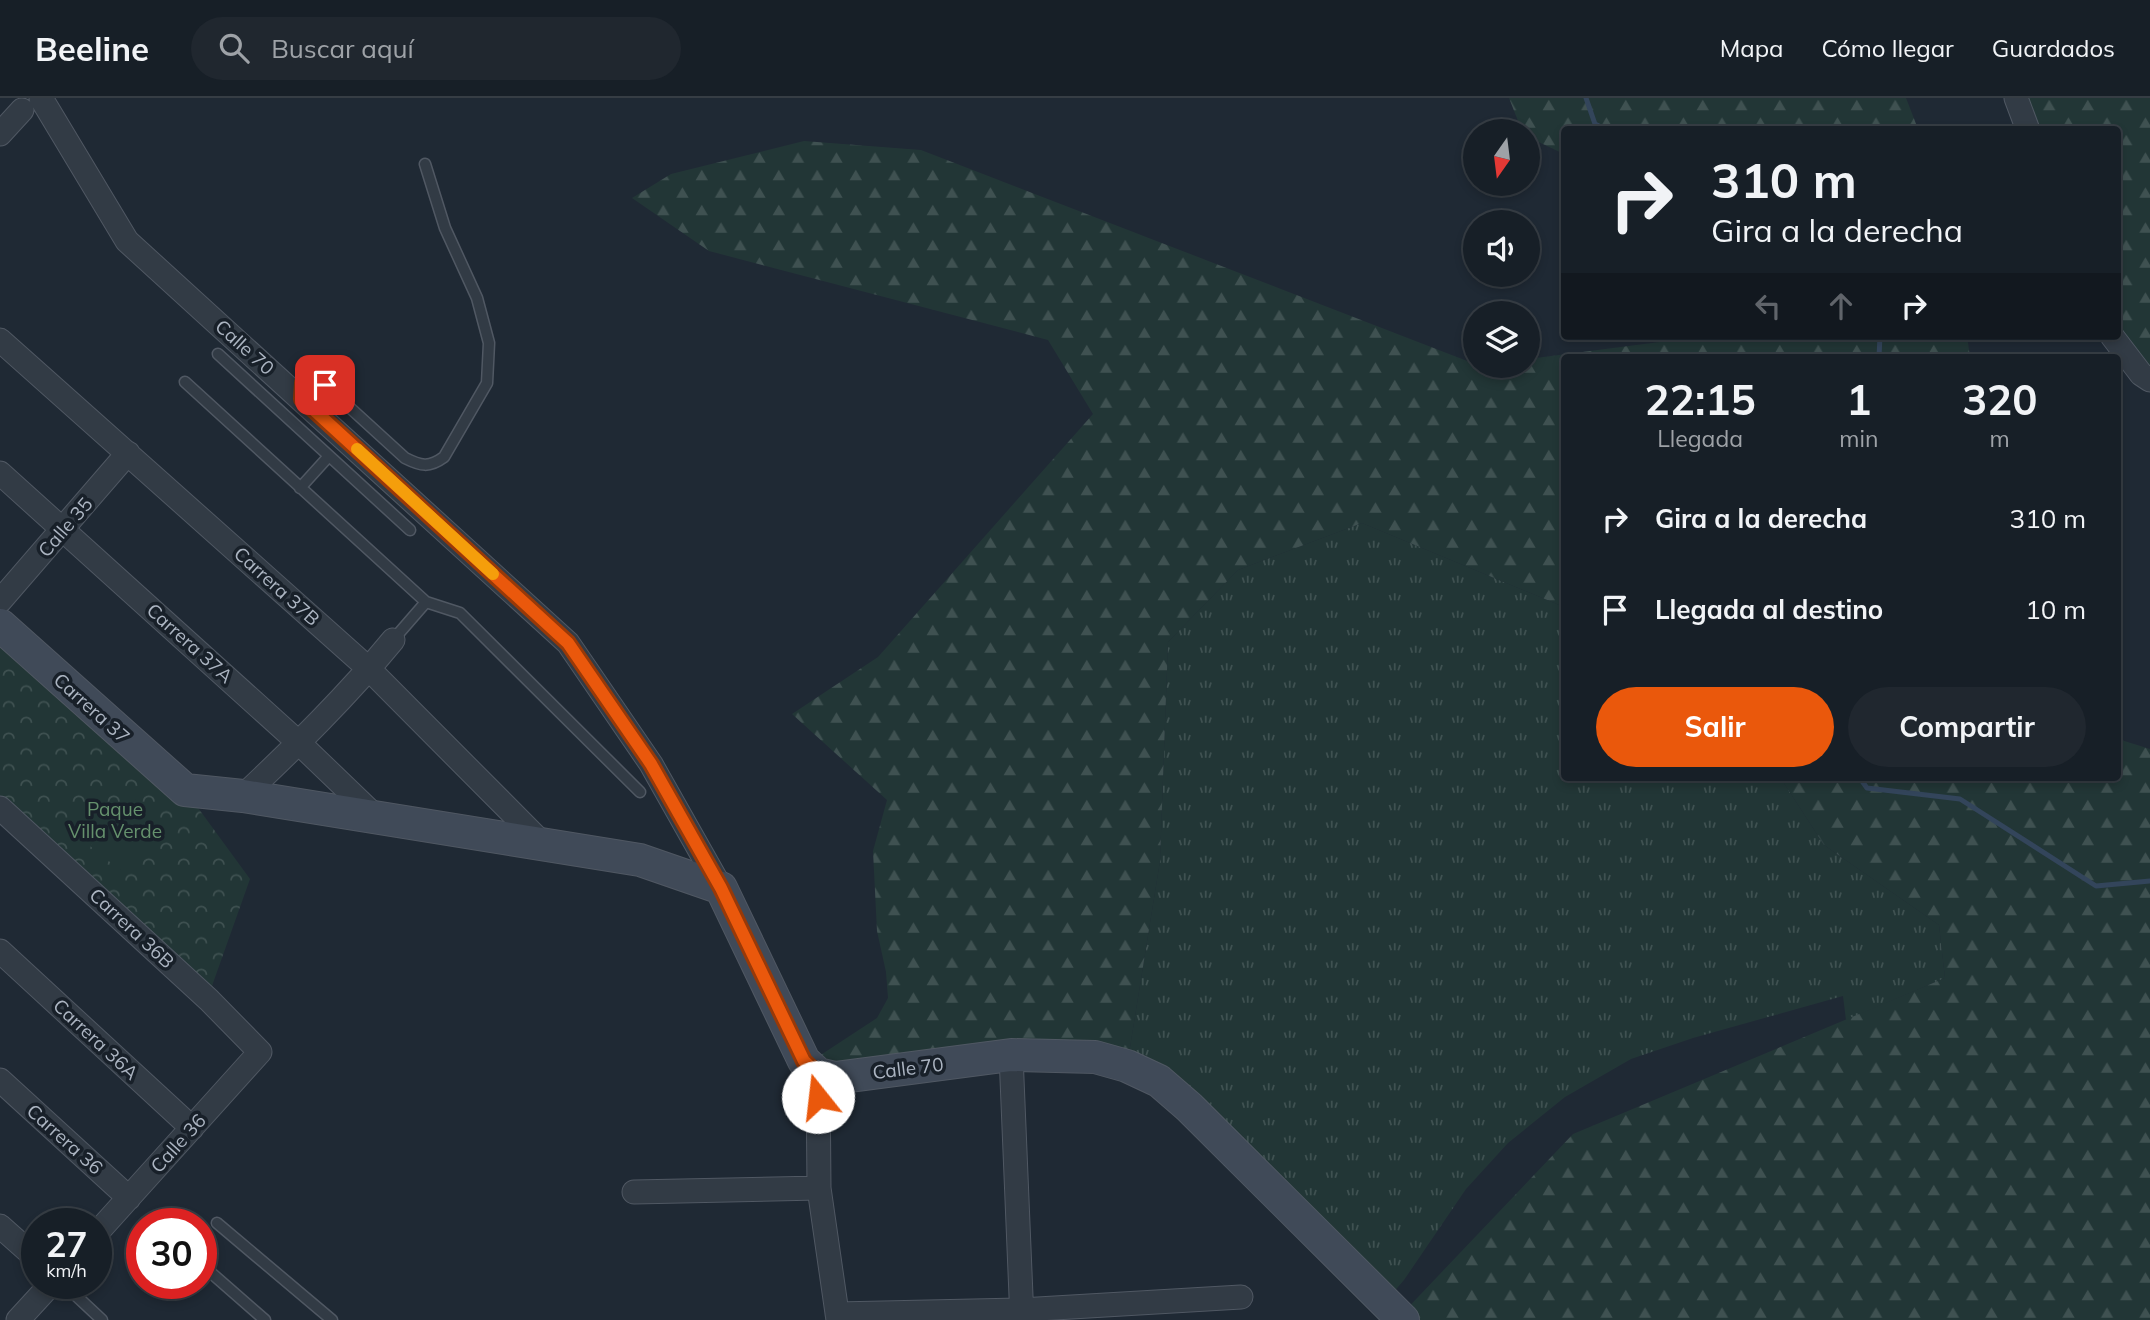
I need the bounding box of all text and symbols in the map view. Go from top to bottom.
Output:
search box [191,17,681,80]
text: Beeline [35,28,149,69]
icon: search [215,29,253,67]
text: Buscar aquí [271,32,414,65]
text: Mapa [1720,33,1783,63]
text: Cómo llegar [1821,33,1954,63]
text: Guardados [1992,33,2115,63]
north arrow [1463,119,1540,196]
map controls [1463,119,1540,378]
text: 310 m [1711,149,1857,210]
icon: right [1596,154,1687,245]
button: sound [1463,210,1540,287]
text: Gira a la derecha [1711,210,1963,250]
icon: left [1749,287,1787,325]
icon: ahead [1822,287,1860,325]
icon: right [1895,287,1933,325]
button: layers [1463,301,1540,378]
street label: Calle 70 [211,314,279,380]
pin [295,355,355,415]
icon: arrive [306,366,344,404]
text: 22:15 [1645,373,1756,426]
text: 1 [1846,373,1871,426]
text: 320 [1962,373,2037,426]
text: Llegada [1657,424,1743,453]
text: min [1839,424,1878,453]
text: m [1990,424,2010,453]
street label: Calle 35 [33,492,97,562]
icon: right [1596,500,1634,538]
text: Gira a la derecha [1655,502,1867,535]
text: 310 m [2010,502,2086,535]
street label: Carrera 37B [229,541,325,631]
icon: arrive [1596,591,1634,629]
text: Llegada al destino [1655,593,1883,626]
text: 10 m [2025,593,2086,626]
street label: Carrera 37A [142,598,238,688]
street label: Carrera 37 [49,668,135,748]
button: Salir [1596,687,1834,767]
button: Compartir [1848,687,2086,767]
park label: Paque Villa Verde [68,797,162,843]
street label: Carrera 36B [85,883,179,973]
street label: Carrera 36A [48,993,144,1085]
street label: Calle 70 [871,1052,945,1084]
position arrow [781,1060,855,1134]
street label: Carrera 36 [22,1099,108,1179]
street label: Calle 36 [145,1109,211,1177]
speed limit sign: 30 [126,1208,217,1299]
text: 27 [45,1222,88,1266]
text: km/h [46,1259,87,1282]

